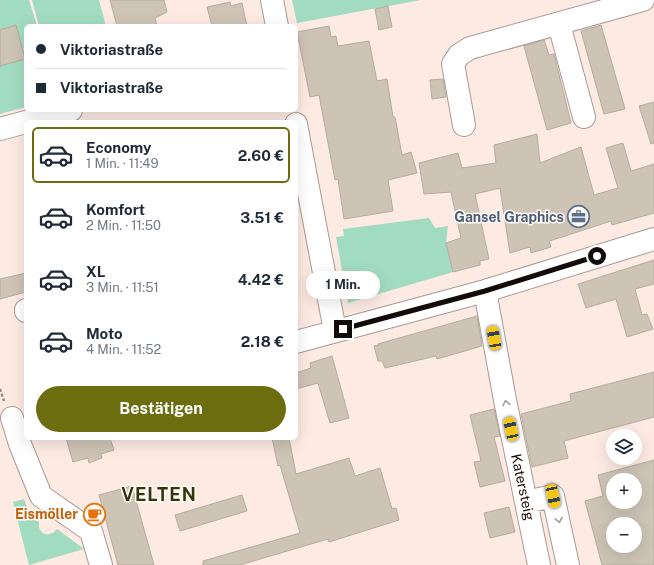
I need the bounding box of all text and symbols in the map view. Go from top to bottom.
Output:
text: Viktoriastraße [60,41,163,58]
text: Viktoriastraße [60,79,163,96]
icon: car [38,137,74,173]
text: Economy [86,139,151,156]
text: 2.60 € [238,147,284,164]
text: 1 Min. · 11:49 [86,156,159,171]
icon: car [38,199,74,235]
text: Komfort [86,201,145,218]
office icon: Gansel Graphics [566,204,592,230]
text: 3.51 € [240,209,284,226]
place label: Gansel Graphics [454,209,564,225]
text: 2 Min. · 11:50 [86,218,161,233]
route start [588,247,606,265]
icon: car [38,261,74,297]
text: XL [86,263,105,280]
text: 4.42 € [238,271,284,288]
callout: 1 Min. [306,271,380,299]
text: 1 Min. [325,277,361,292]
text: 3 Min. · 11:51 [86,280,159,295]
route end [334,320,352,338]
icon: car [38,323,74,359]
text: Moto [86,325,123,342]
car [486,325,502,351]
text: 2.18 € [241,333,284,350]
text: 4 Min. · 11:52 [86,342,161,357]
button: Bestätigen [36,386,286,432]
one-way arrow [502,400,510,406]
car [503,416,519,442]
map controls [606,429,642,553]
button: layers [606,429,642,465]
street label: Katersteig [508,452,538,522]
button: + [606,473,642,509]
car [545,483,561,509]
district label: VELTEN [121,484,197,505]
cafe icon: Eismöller [81,501,107,527]
place label: Eismöller [15,506,78,522]
one-way arrow [554,517,562,523]
button: − [606,517,642,553]

